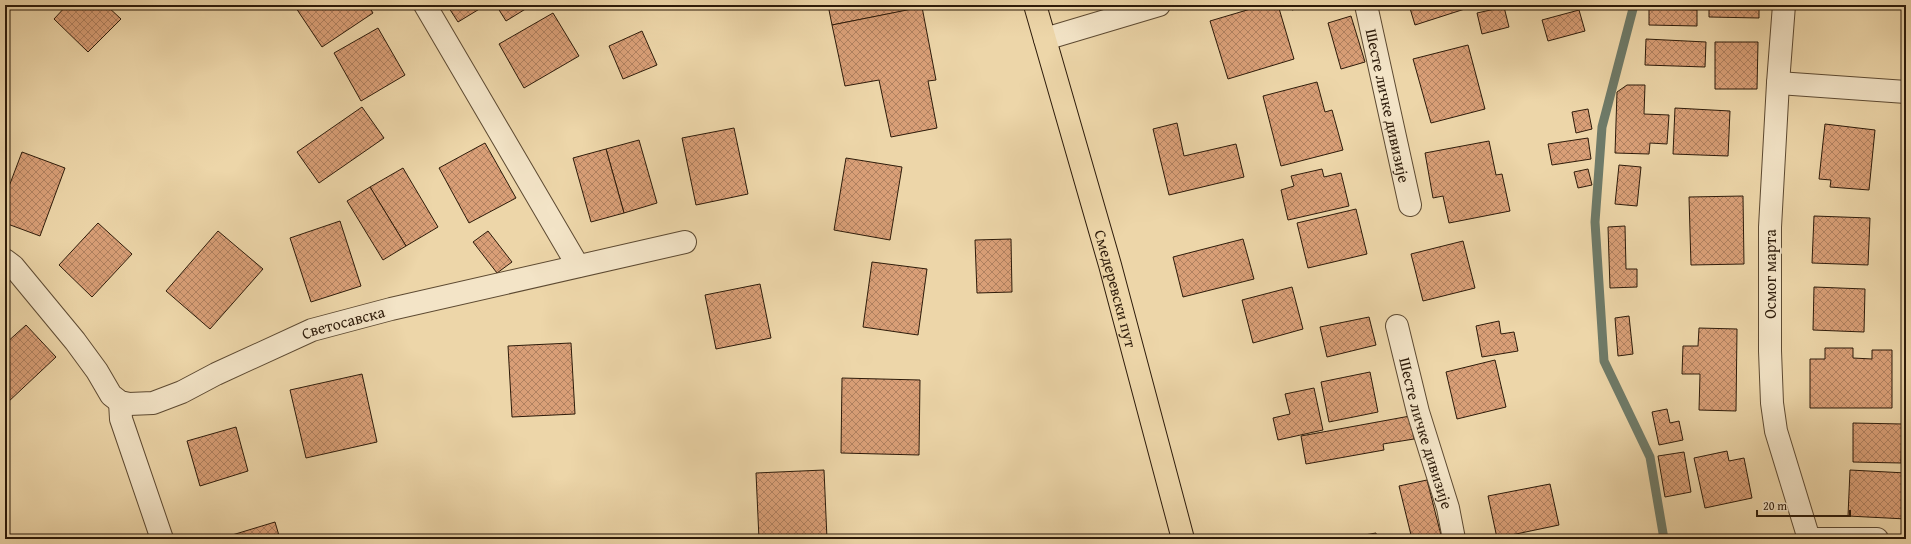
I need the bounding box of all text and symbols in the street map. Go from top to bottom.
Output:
street label: Шесте личке дивизије [1360,26,1417,185]
street label: Смедеревски пут [1088,227,1144,351]
street label: Осмог марта [1758,229,1782,319]
street label: Светосавска [297,299,388,345]
street label: Шесте личке дивизије [1393,355,1460,512]
scale bar [1757,492,1850,518]
text: 20 m [1763,497,1787,514]

